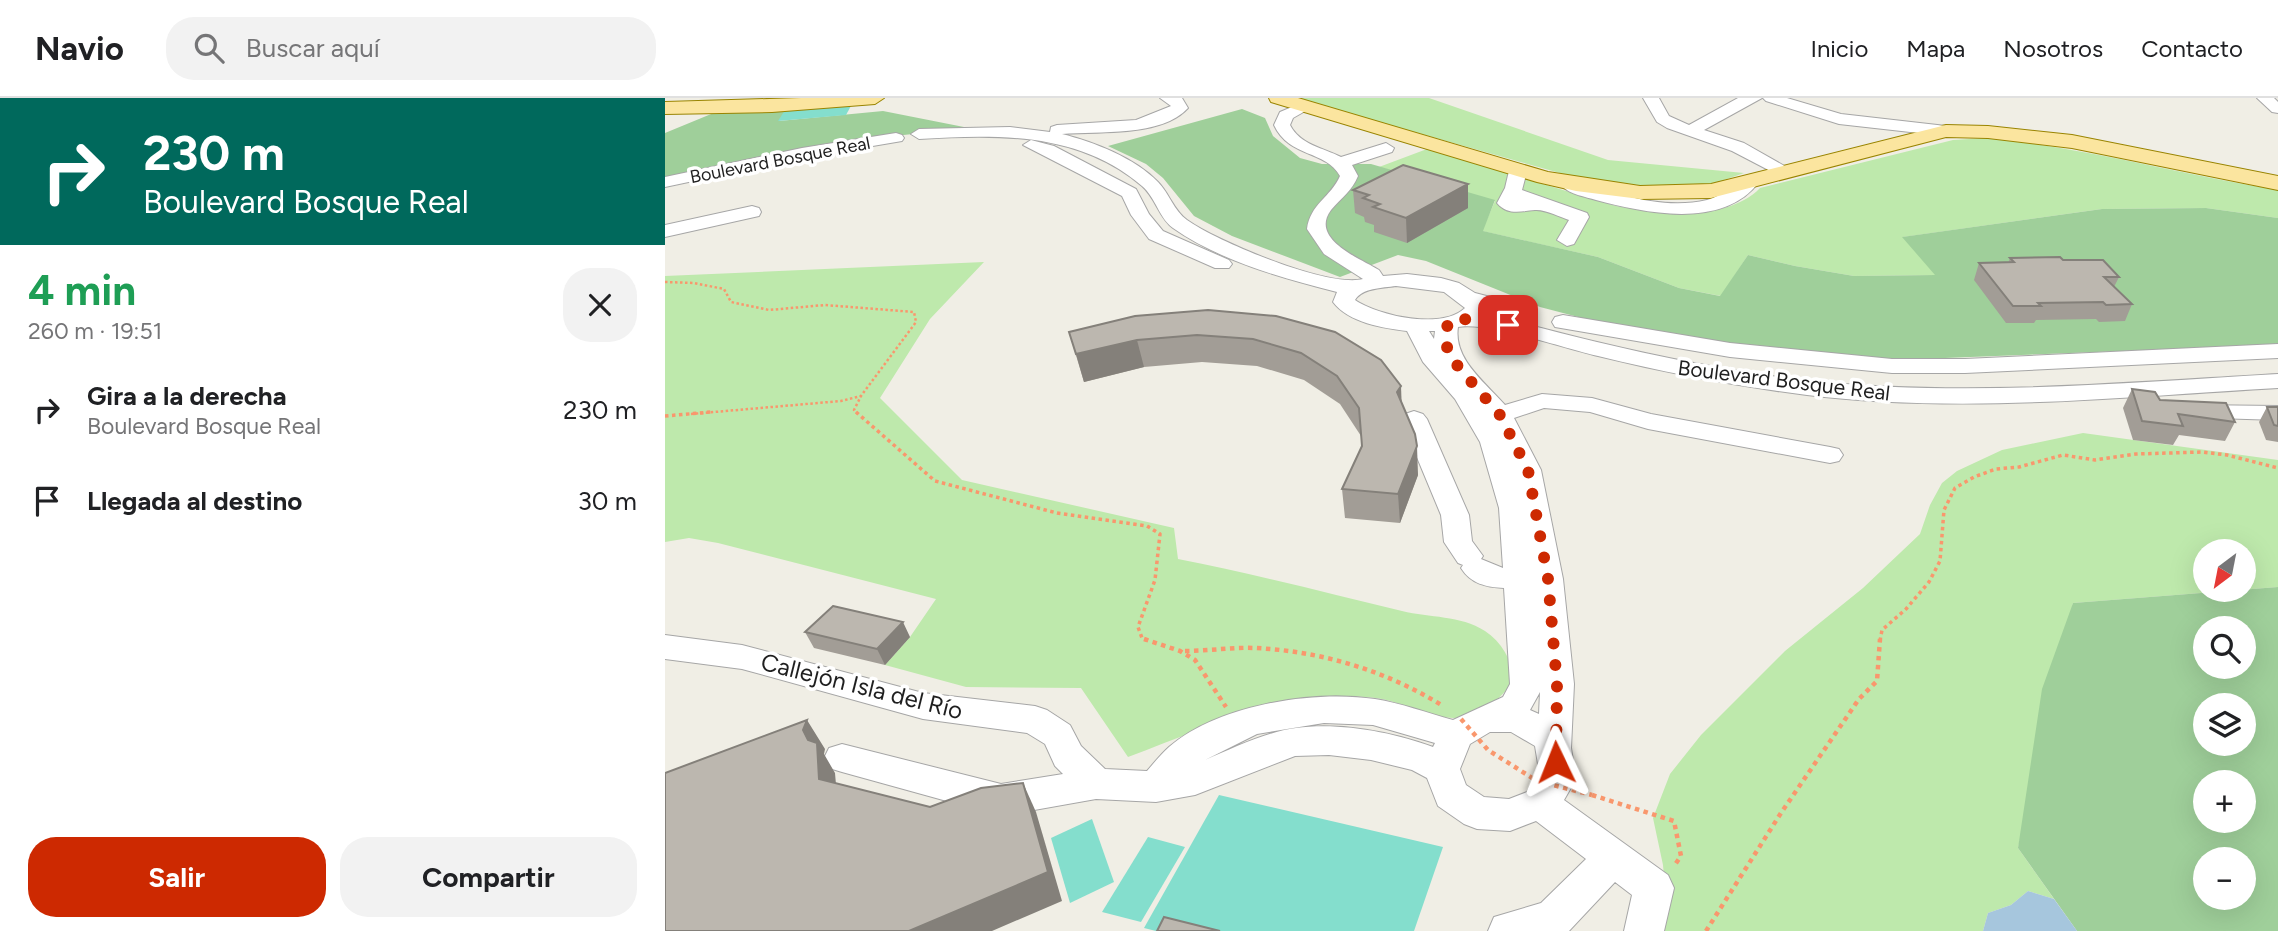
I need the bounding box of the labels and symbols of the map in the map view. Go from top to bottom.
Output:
street label: Boulevard Bosque Real [688,132,872,188]
pin [1478,295,1538,355]
street label: Boulevard Bosque Real [1676,355,1892,405]
north arrow [2193,539,2256,602]
street label: Callejón Isla del Río [758,647,966,725]
position arrow [1519,725,1593,799]

